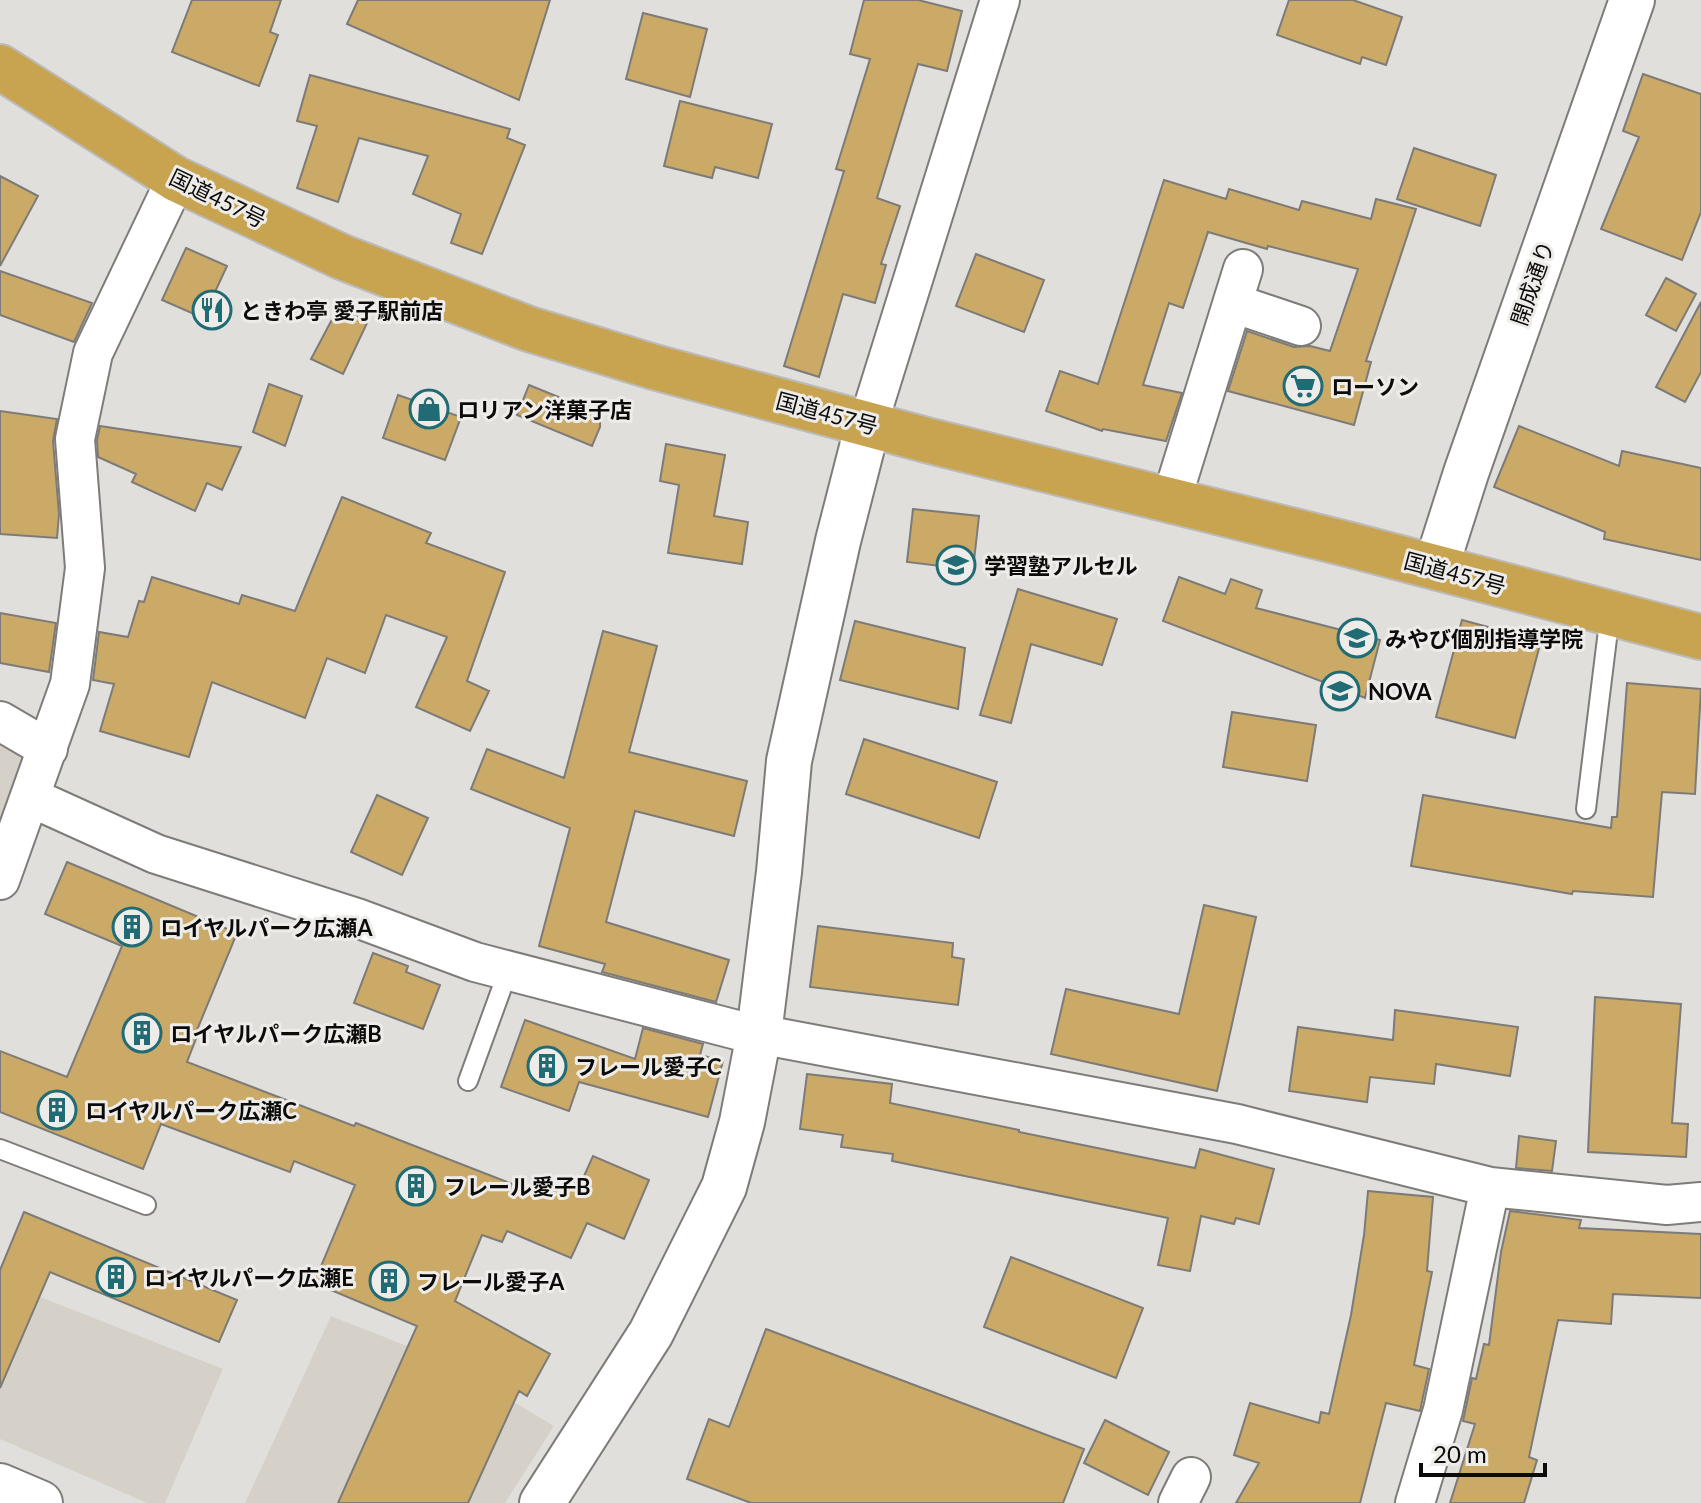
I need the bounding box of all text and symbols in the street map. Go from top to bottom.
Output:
street label: 国道457号 [165,163,271,233]
street label: 開成通り [1505,237,1559,329]
restaurant icon: ときわ亭 愛子駅前店 [191,289,233,331]
place label: ときわ亭 愛子駅前店 [240,297,443,324]
supermarket icon: ローソン [1282,365,1324,407]
place label: ローソン [1331,373,1419,400]
street label: 国道457号 [773,386,881,440]
shop icon: ロリアン洋菓子店 [408,388,450,430]
place label: ロリアン洋菓子店 [457,396,632,423]
school or university icon: 学習塾アルセル [935,544,977,586]
street label: 国道457号 [1401,546,1509,600]
place label: 学習塾アルセル [984,552,1138,579]
school or university icon: みやび個別指導学院 [1336,617,1378,659]
place label: みやび個別指導学院 [1385,625,1583,652]
school or university icon: NOVA [1319,670,1361,712]
place label: NOVA [1368,678,1432,705]
building icon: ロイヤルパーク広瀬A [111,906,153,948]
place label: ロイヤルパーク広瀬A [160,914,373,941]
building icon: ロイヤルパーク広瀬B [121,1012,163,1054]
place label: ロイヤルパーク広瀬B [170,1020,382,1047]
building icon: フレール愛子C [526,1045,568,1087]
place label: フレール愛子C [575,1053,722,1080]
building icon: ロイヤルパーク広瀬C [36,1089,78,1131]
place label: ロイヤルパーク広瀬C [85,1097,297,1124]
building icon: フレール愛子B [395,1165,437,1207]
place label: フレール愛子B [444,1173,591,1200]
building icon: ロイヤルパーク広瀬E [95,1256,137,1298]
building icon: フレール愛子A [368,1260,410,1302]
place label: ロイヤルパーク広瀬E [144,1264,354,1291]
place label: フレール愛子A [417,1268,565,1295]
scale bar [1421,1427,1545,1477]
text: 20 m [1433,1439,1487,1468]

